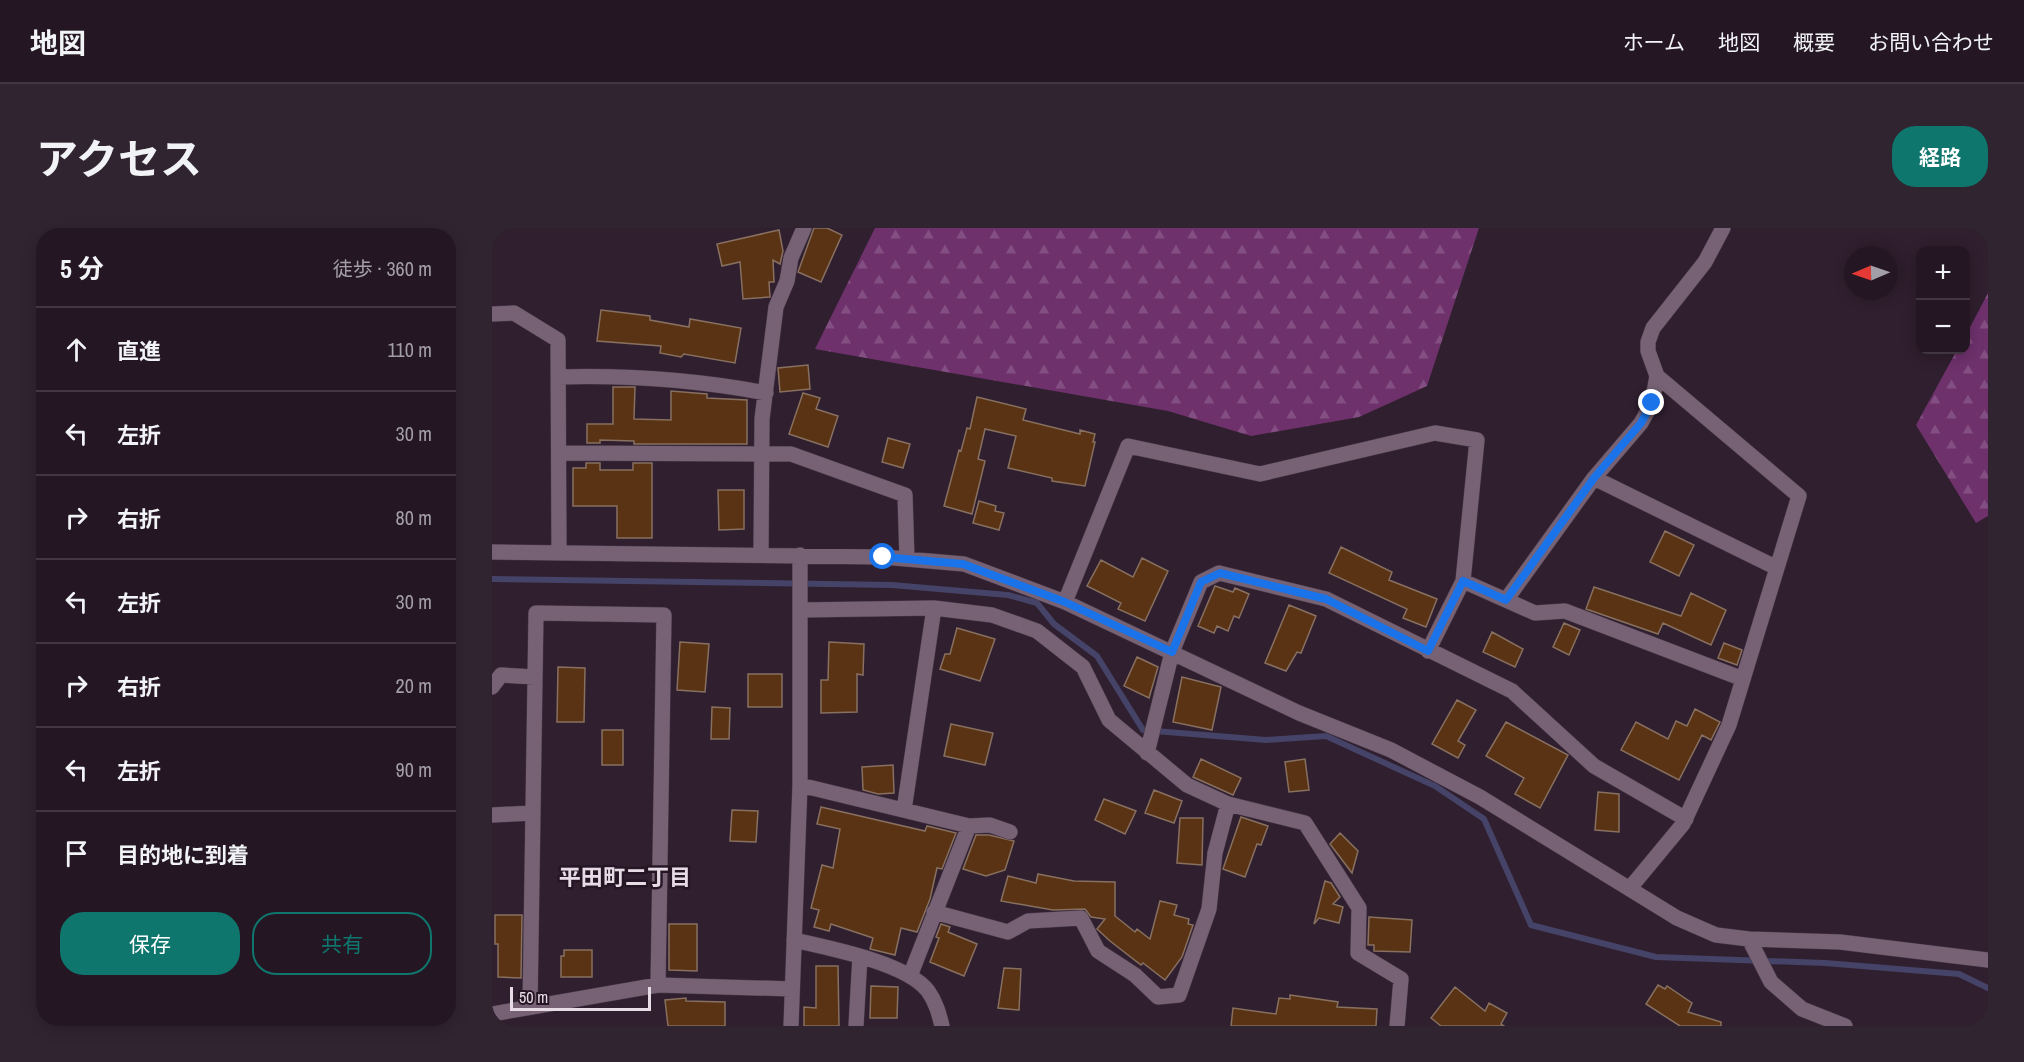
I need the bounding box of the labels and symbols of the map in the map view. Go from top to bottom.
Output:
north arrow [1844,246,1898,300]
route end [1638,389,1664,415]
route start [869,543,895,569]
district label: 平田町二丁目 [559,862,691,892]
scale bar [510,984,651,1012]

